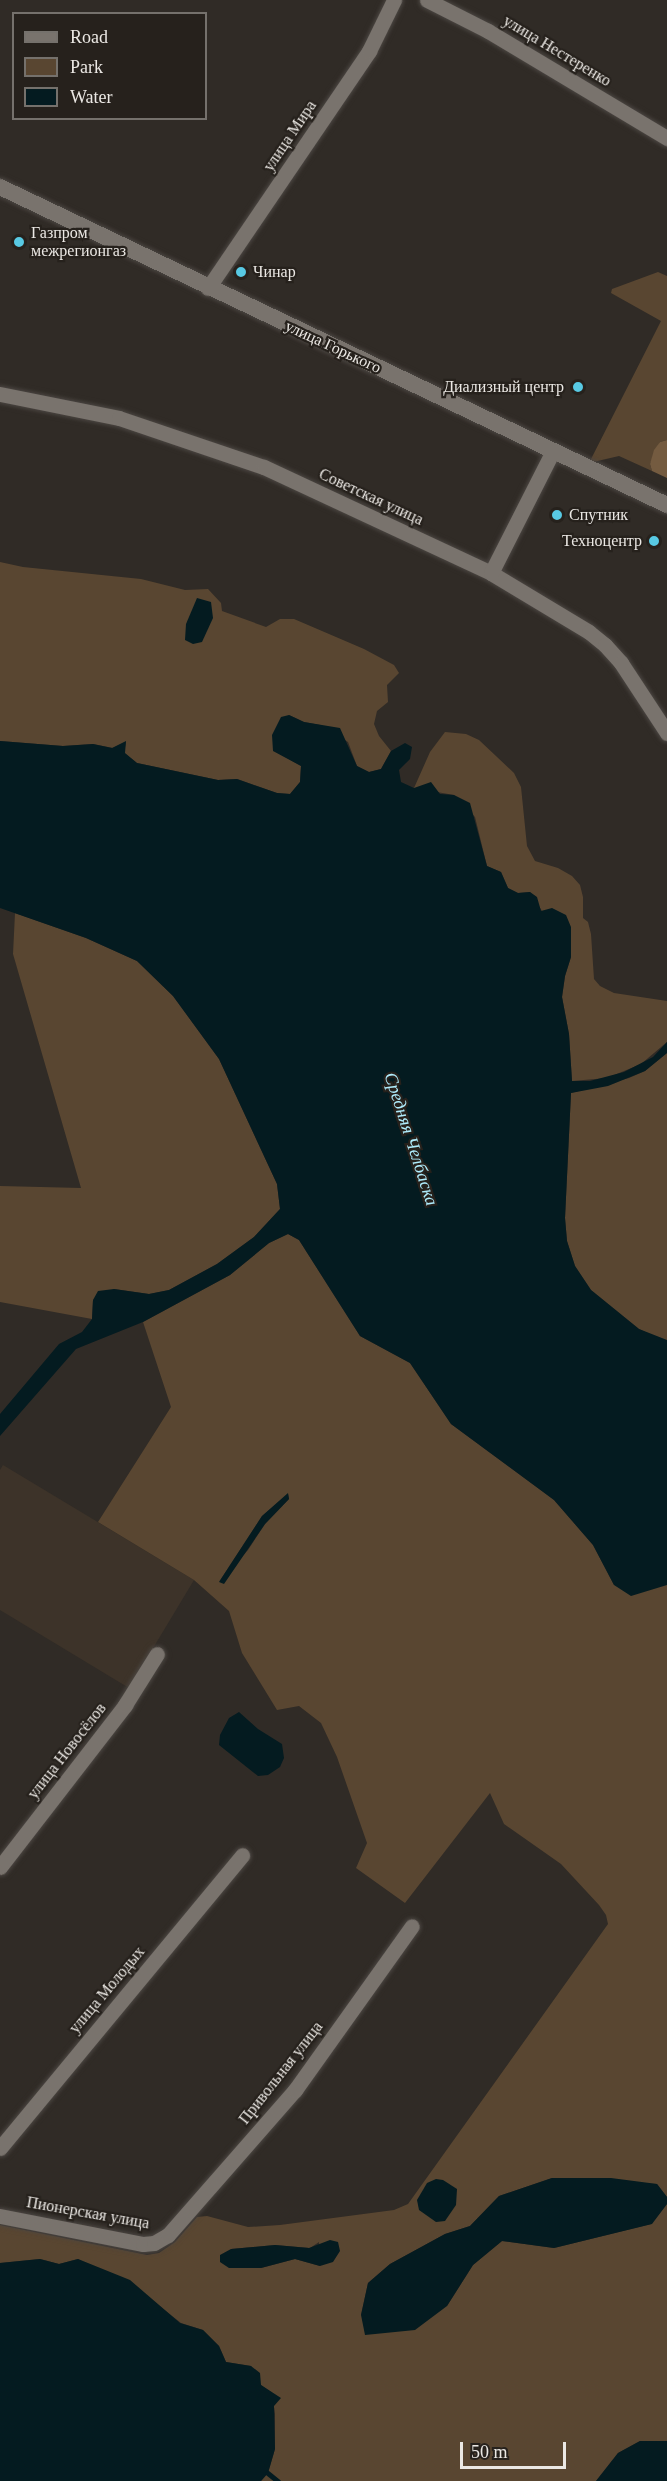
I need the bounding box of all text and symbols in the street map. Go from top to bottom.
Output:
street label: улица Нестеренко [500,11,614,91]
legend [12,12,207,120]
text: Road [70,27,108,47]
text: Park [70,57,103,77]
text: Water [70,87,113,107]
street label: улица Мира [259,97,321,175]
place label: Газпром межрегионгаз [31,223,126,261]
marker: Газпром межрегионгаз [12,235,26,249]
place label: Чинар [253,262,296,282]
marker: Чинар [234,265,248,279]
street label: улица Горького [282,316,384,378]
place label: Диализный центр [443,377,564,397]
marker: Диализный центр [569,378,587,396]
street label: Советская улица [316,464,426,530]
place label: Спутник [569,505,628,525]
marker: Спутник [550,508,564,522]
place label: Техноцентр [562,531,642,551]
marker: Техноцентр [647,534,661,548]
water label: Средняя Челбаска [379,1070,443,1208]
street label: улица Новосёлов [24,1699,110,1803]
street label: улица Молодых [65,1943,149,2037]
street label: Привольная улица [235,2018,327,2128]
street label: Пионерская улица [25,2193,151,2233]
scale bar [463,2430,570,2468]
text: 50 m [471,2442,508,2462]

